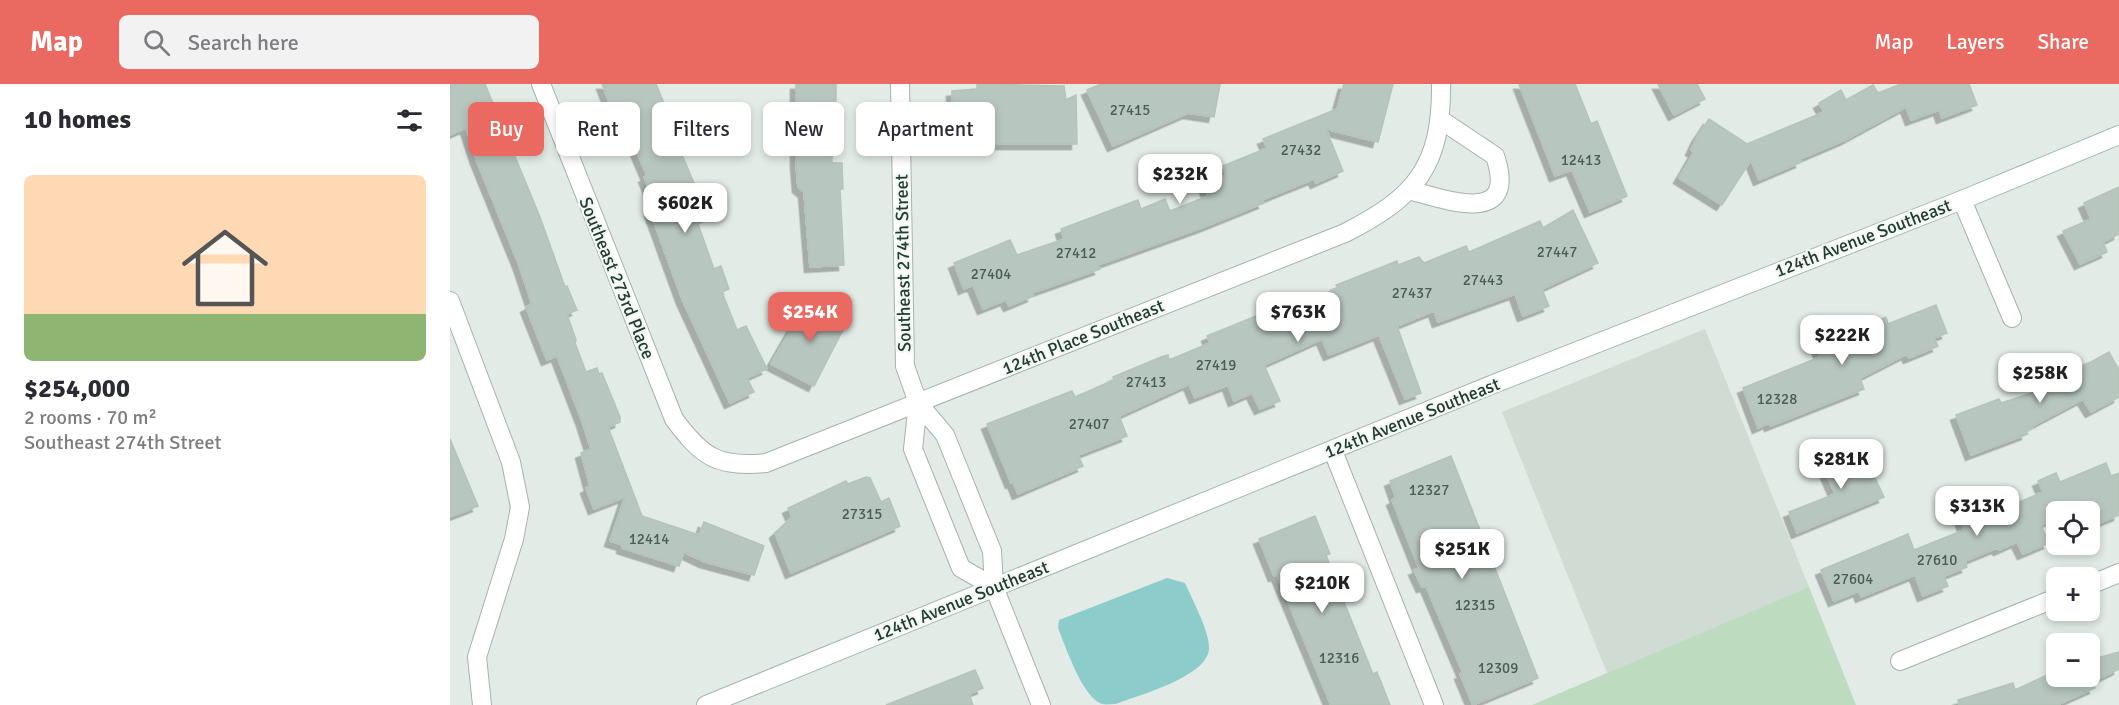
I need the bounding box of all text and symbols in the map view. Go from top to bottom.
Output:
search box [119,15,539,69]
text: Map [30,25,83,59]
icon: search [140,26,173,59]
text: Search here [188,29,299,56]
text: Map [1875,29,1913,55]
text: Layers [1946,29,2004,55]
text: Share [2037,29,2089,55]
house number: 27415 [1110,101,1150,119]
chip: Buy [468,102,544,156]
chip: Rent [556,102,640,156]
chip: Filters [652,102,751,156]
chip: New [763,102,844,156]
chip: Apartment [856,102,995,156]
text: 10 homes [24,104,131,136]
icon: filters [393,104,426,137]
house number: 27432 [1281,141,1321,159]
house number: 12413 [1561,151,1601,169]
pin: $232K [1138,154,1222,205]
text: $232K [1152,161,1208,186]
street label: Southeast 274th Street [890,174,916,352]
pin: $602K [643,183,727,234]
text: $602K [657,190,713,215]
street label: Southeast 273rd Place [574,194,660,362]
street label: 124th Avenue Southeast [1772,194,1954,282]
icon: home [171,214,279,322]
house number: 27447 [1537,243,1577,261]
house number: 27412 [1056,244,1096,262]
house number: 27404 [971,265,1011,283]
house number: 27443 [1463,271,1503,289]
house number: 27437 [1392,284,1432,302]
pin: $254K [768,292,852,343]
pin: $763K [1256,292,1340,343]
street label: 124th Place Southeast [999,294,1167,380]
text: $254K [782,299,838,324]
text: $763K [1270,299,1326,324]
pin: $222K [1800,315,1884,366]
text: $222K [1814,322,1870,347]
pin: $258K [1998,353,2082,404]
house number: 27419 [1196,356,1236,374]
text: $258K [2012,360,2068,385]
text: $254,000 [24,373,130,405]
house number: 27413 [1126,373,1166,391]
street label: 124th Avenue Southeast [1321,373,1503,463]
house number: 12328 [1757,390,1797,408]
text: 2 rooms · 70 m² [24,405,157,430]
house number: 27407 [1069,415,1109,433]
text: Southeast 274th Street [24,430,221,455]
pin: $281K [1799,439,1883,490]
text: $281K [1813,446,1869,471]
house number: 12327 [1409,481,1449,499]
pin: $313K [1935,486,2019,537]
text: $313K [1949,493,2005,518]
map controls [2046,501,2100,687]
button: locate [2046,501,2100,555]
house number: 27315 [842,505,882,523]
pin: $251K [1420,529,1504,580]
house number: 12414 [629,530,669,548]
text: $251K [1434,536,1490,561]
house number: 27610 [1917,551,1957,569]
street label: 124th Avenue Southeast [870,556,1052,646]
pin: $210K [1280,563,1364,614]
button: + [2046,567,2100,621]
text: $210K [1294,570,1350,595]
house number: 27604 [1833,570,1873,588]
house number: 12315 [1455,596,1495,614]
button: − [2046,633,2100,687]
house number: 12316 [1319,649,1359,667]
house number: 12309 [1478,659,1518,677]

